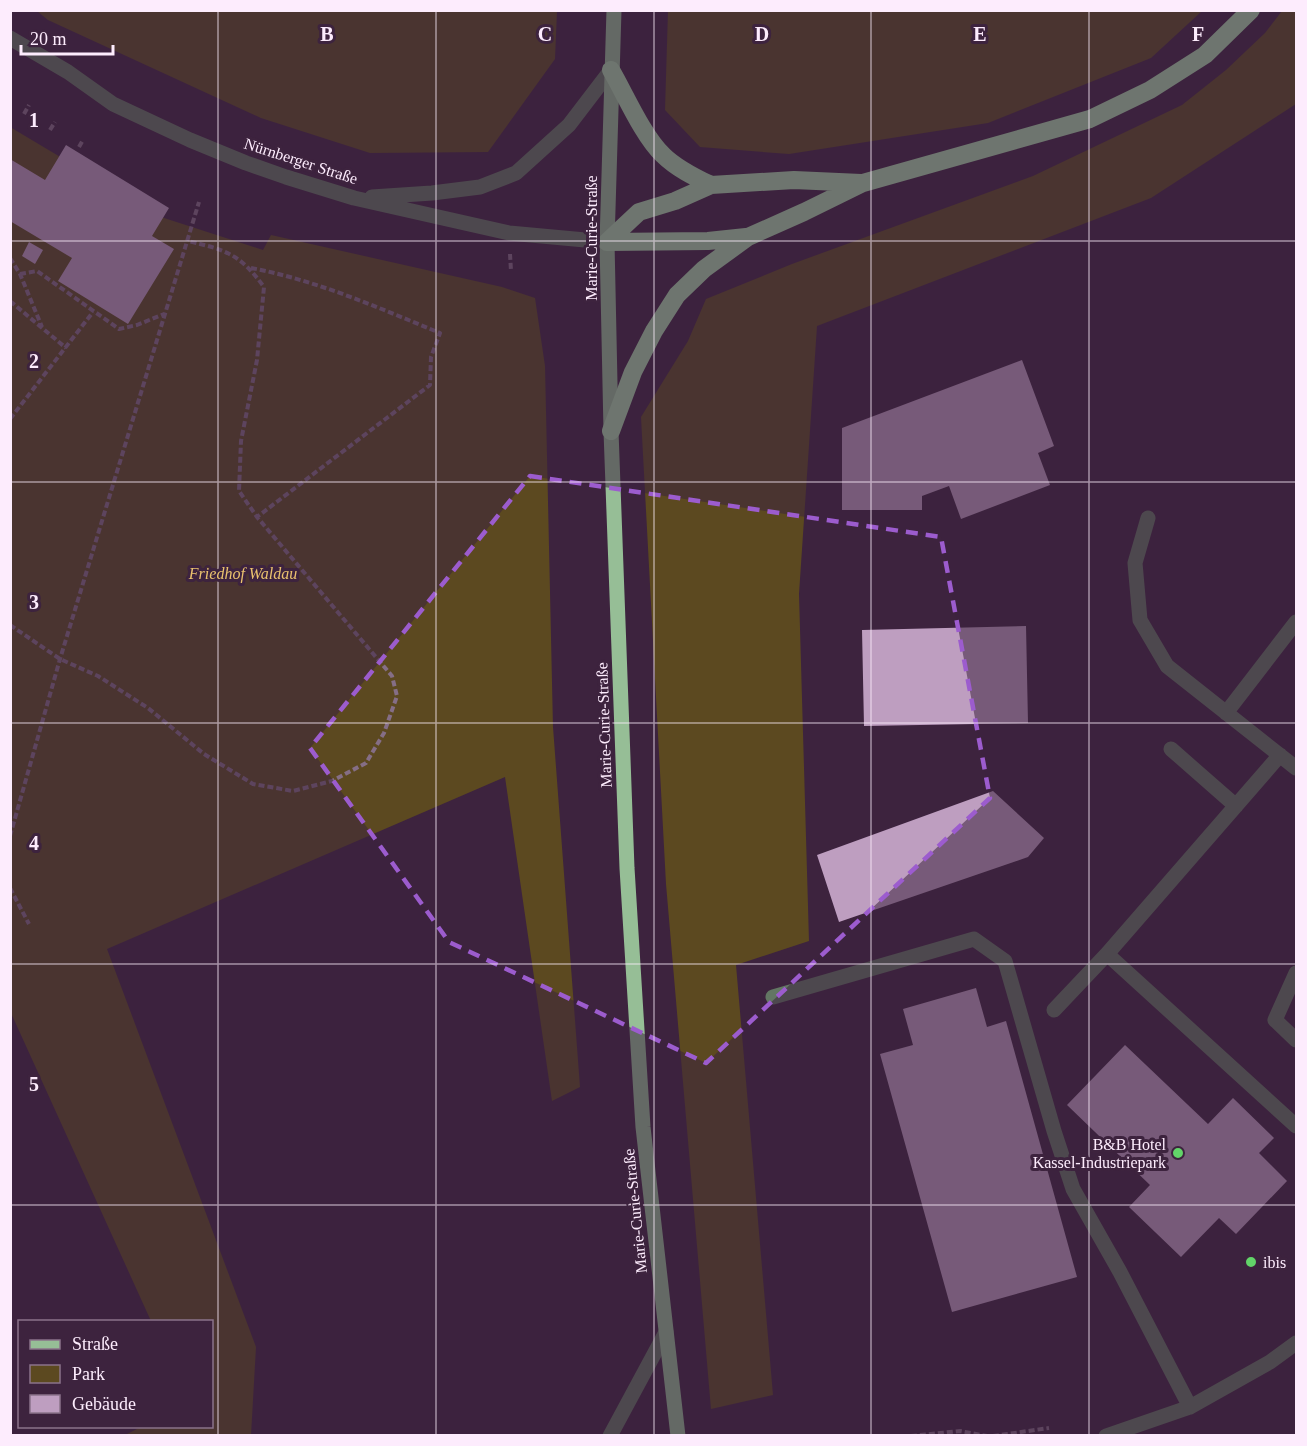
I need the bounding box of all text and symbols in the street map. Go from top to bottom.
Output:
scale bar [21,18,112,56]
text: B [320,23,334,45]
text: C [538,23,552,45]
text: D [755,23,769,45]
text: E [973,23,987,45]
text: F [1192,23,1204,45]
text: 20 m [30,29,67,49]
text: 1 [29,109,39,131]
street label: Nürnberger Straße [242,135,360,188]
street label: Marie-Curie-Straße [583,175,600,301]
text: 2 [29,350,39,372]
park label: Friedhof Waldau [188,565,297,583]
text: 3 [29,591,39,613]
street label: Marie-Curie-Straße [593,662,615,788]
text: 4 [29,832,39,854]
text: 5 [29,1073,39,1095]
place label: B&B Hotel Kassel-Industriepark [1033,1136,1167,1172]
marker: B&B Hotel Kassel-Industriepark [1171,1146,1185,1160]
street label: Marie-Curie-Straße [620,1148,650,1274]
place label: ibis [1263,1254,1286,1271]
marker: ibis [1244,1255,1258,1269]
legend [18,1320,213,1428]
text: Straße [72,1334,118,1354]
text: Park [72,1364,105,1384]
text: Gebäude [72,1394,136,1414]

